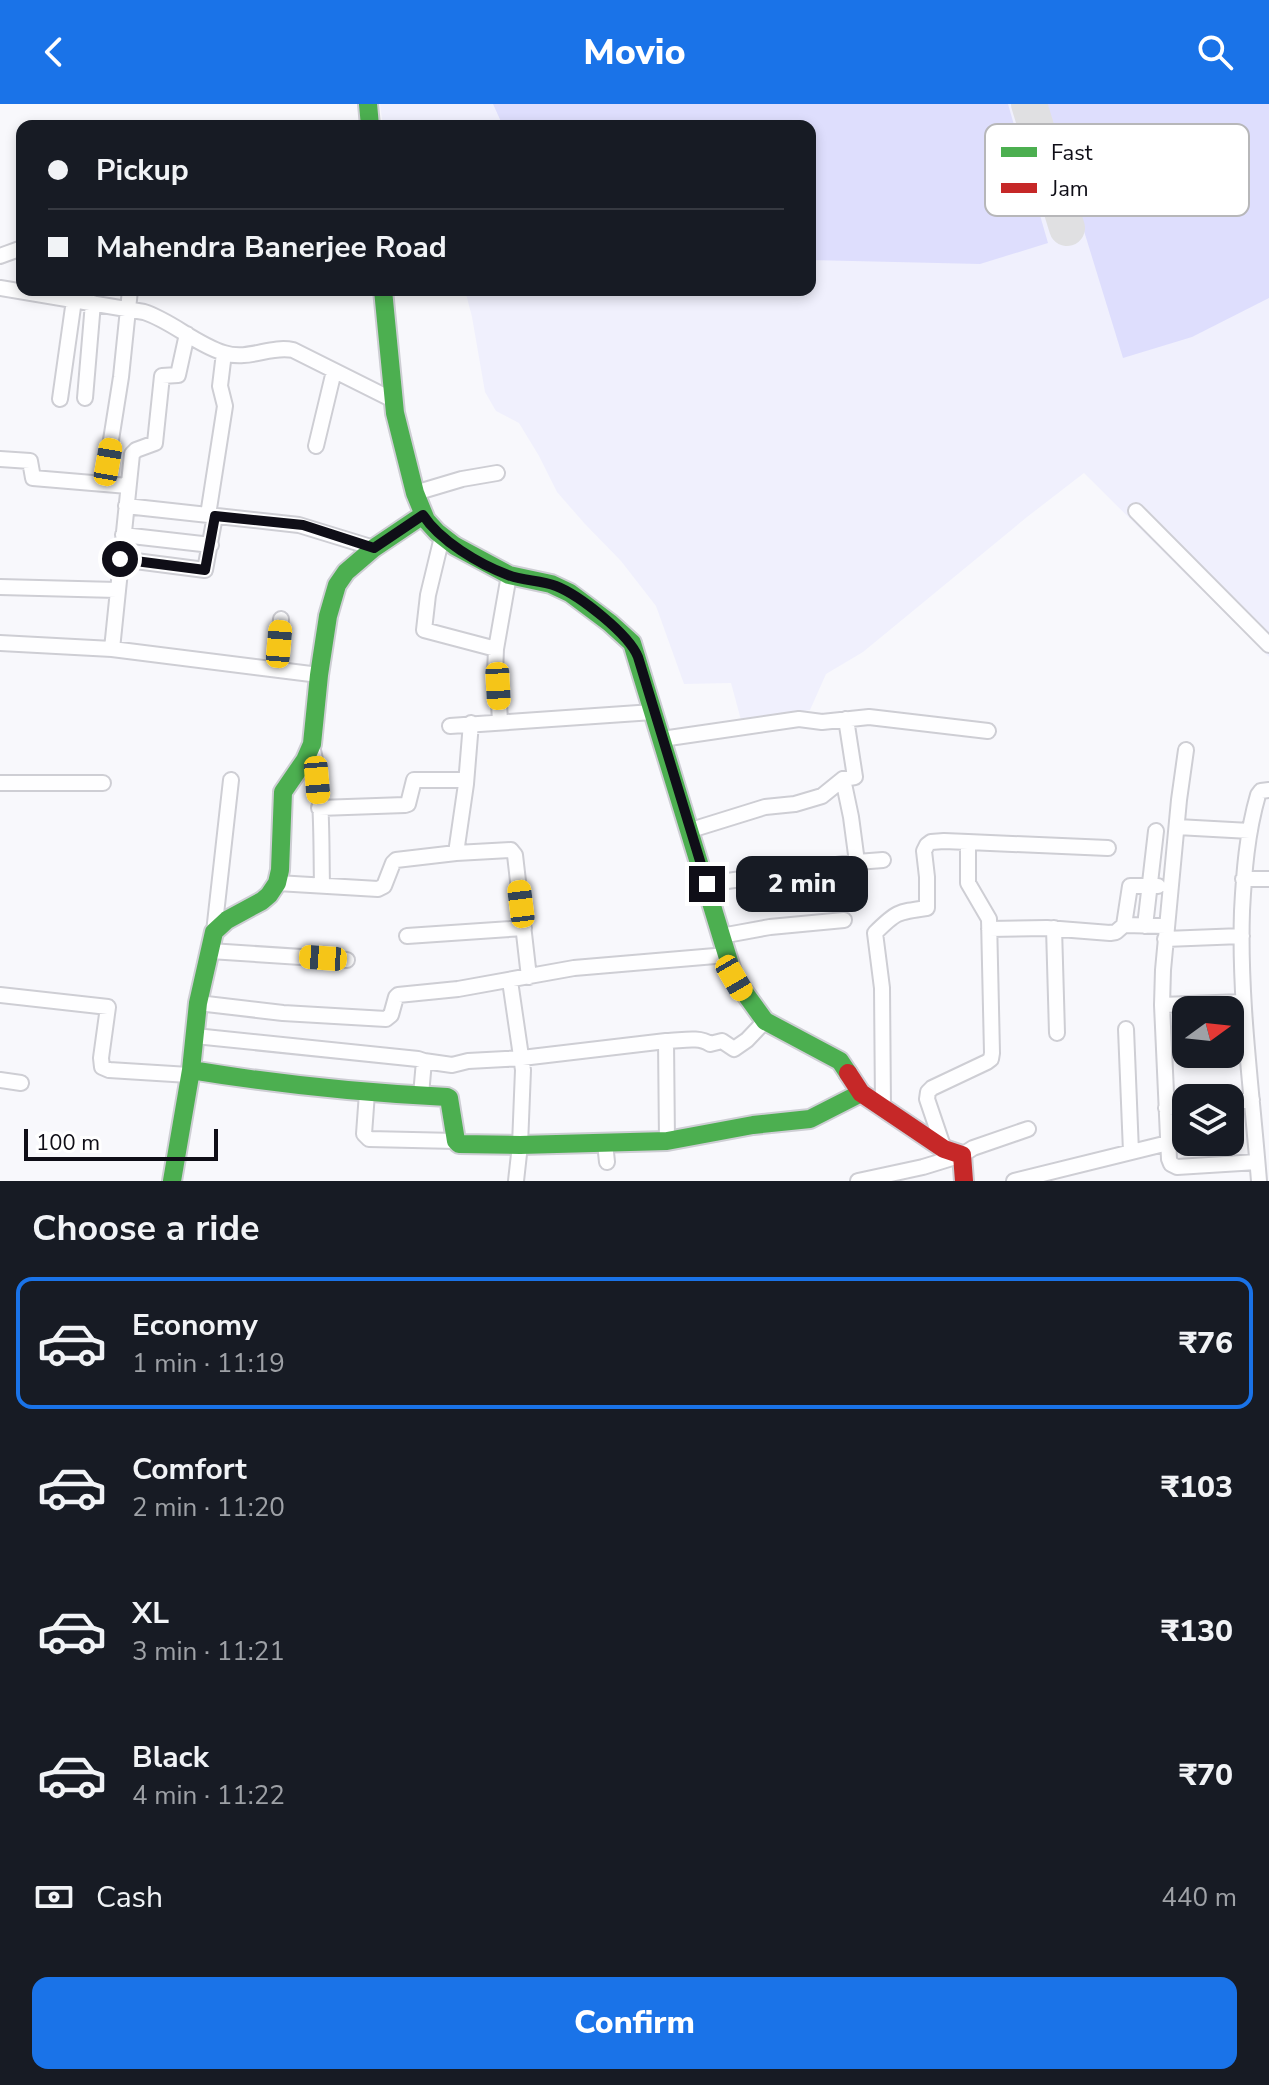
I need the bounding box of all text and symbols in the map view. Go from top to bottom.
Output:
text: Movio [583,28,686,77]
icon: back [32,30,76,74]
icon: search [1193,30,1237,74]
legend [985,124,1249,216]
text: Fast [1051,138,1093,168]
text: Pickup [96,150,189,191]
text: Jam [1050,174,1089,204]
text: Mahendra Banerjee Road [96,227,447,268]
car [92,436,124,488]
route start [102,541,138,577]
car [265,619,293,669]
car [485,661,511,711]
car [303,755,331,805]
callout: 2 min [735,856,867,912]
route end [689,866,725,902]
text: 2 min [768,866,836,901]
car [506,879,536,929]
car [298,944,348,972]
car [712,951,756,1005]
north arrow [1172,996,1244,1068]
map controls [1172,996,1244,1156]
button: layers [1172,1084,1244,1156]
scale bar [24,1125,218,1161]
text: 100 m [36,1128,100,1158]
text: Choose a ride [32,1204,260,1253]
text: Economy [132,1305,258,1346]
icon: car [36,1307,108,1379]
text: ₹76 [1179,1323,1233,1364]
text: 1 min · 11:19 [132,1346,285,1381]
text: Comfort [132,1449,247,1490]
icon: car [36,1451,108,1523]
text: ₹103 [1161,1467,1233,1508]
text: 2 min · 11:20 [132,1490,285,1525]
text: XL [132,1593,169,1634]
icon: car [36,1595,108,1667]
text: ₹130 [1161,1611,1233,1652]
text: 3 min · 11:21 [132,1634,285,1669]
text: Black [132,1737,209,1778]
icon: car [36,1739,108,1811]
text: ₹70 [1179,1755,1233,1796]
text: 4 min · 11:22 [132,1778,285,1813]
icon: cash [32,1875,76,1919]
text: Cash [96,1877,163,1918]
text: 440 m [1161,1880,1237,1915]
button: Confirm [32,1977,1237,2069]

